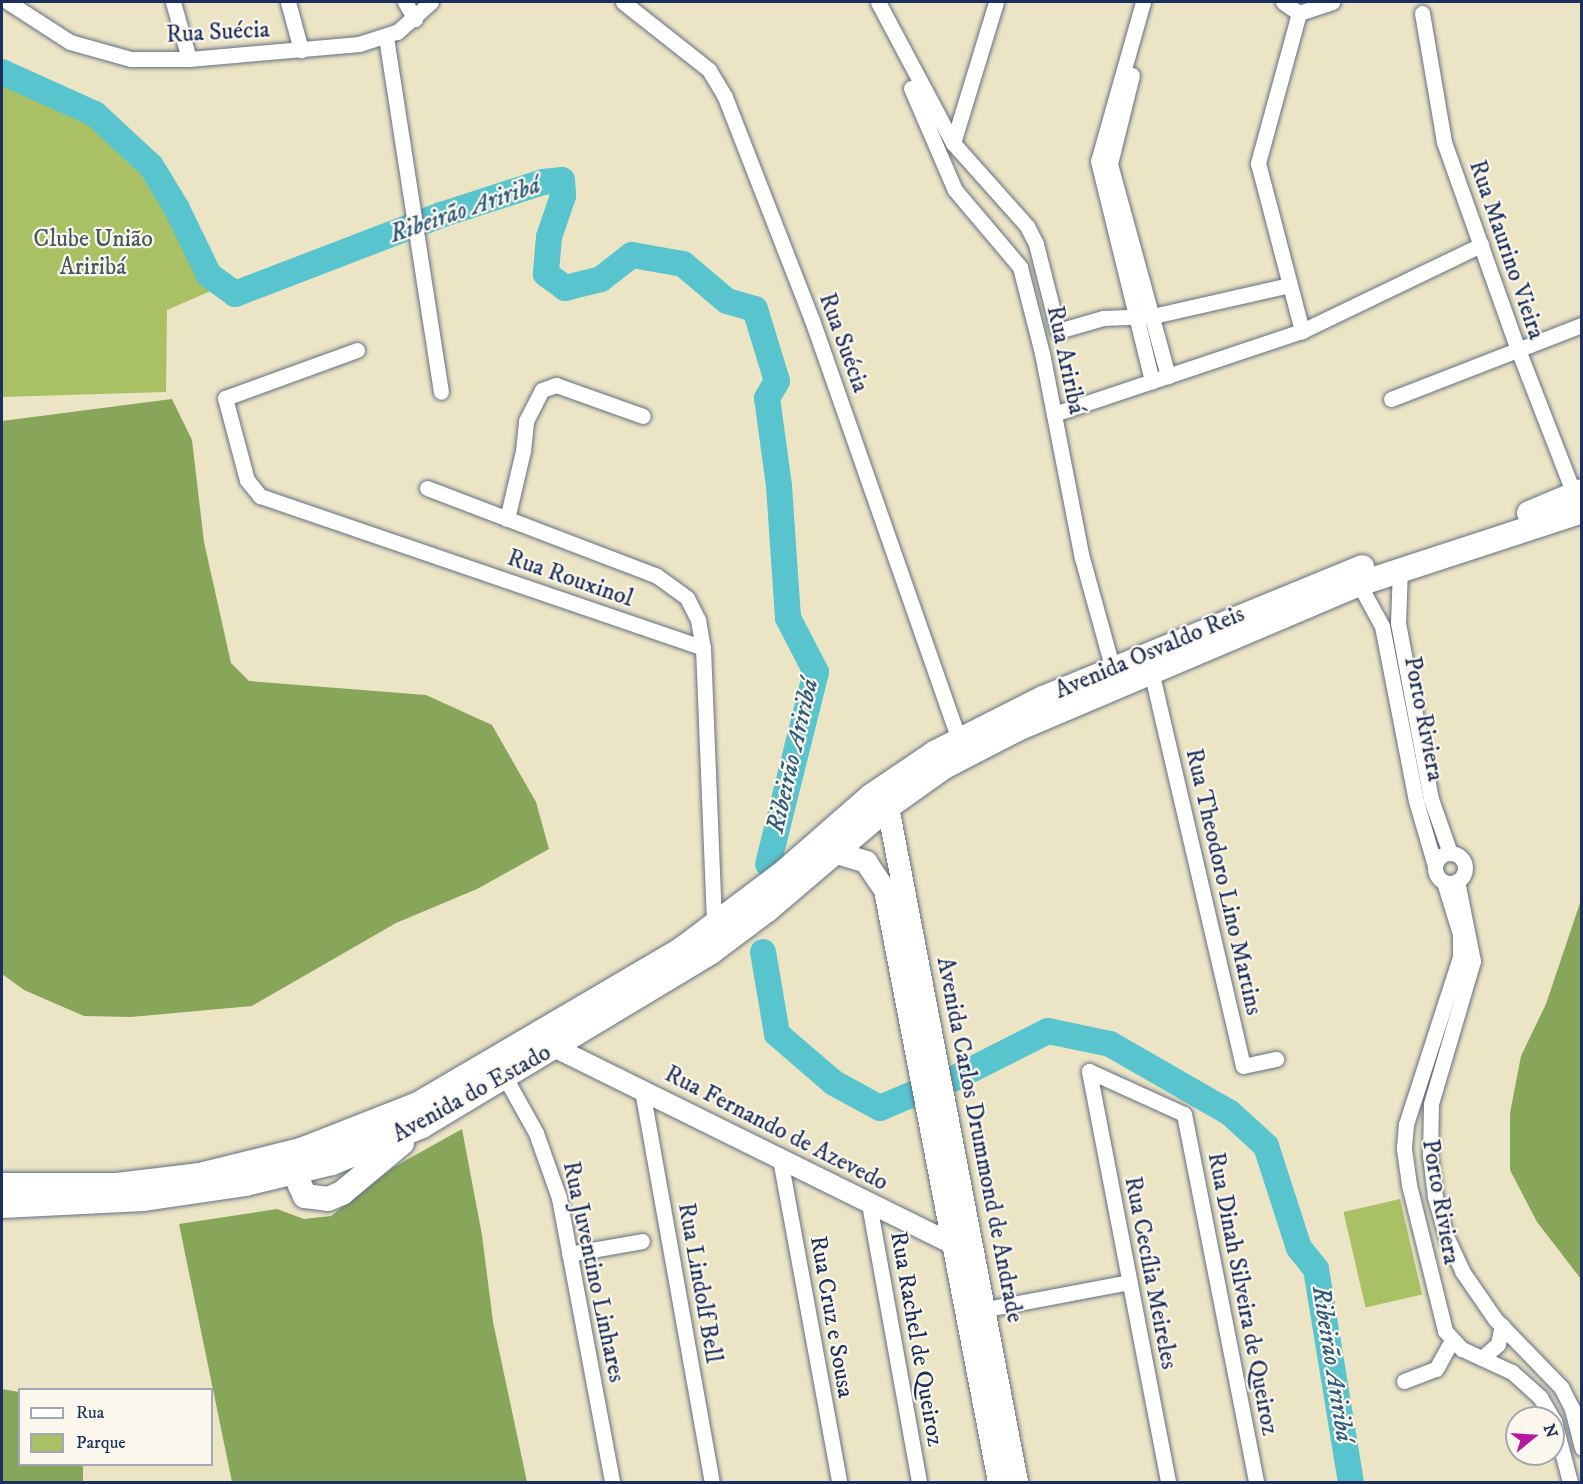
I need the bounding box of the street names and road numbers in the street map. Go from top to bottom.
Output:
street label: Rua Suécia [165,16,271,50]
street label: Rua Maurino Vieira [1462,157,1550,343]
street label: Rua Suécia [812,289,874,397]
street label: Rua Ariribá [1039,303,1091,417]
street label: Rua Rouxinol [503,544,637,614]
street label: Avenida Osvaldo Reis [1051,600,1249,706]
street label: Porto Riviera [1397,654,1449,784]
street label: Rua Theodoro Lino Martins [1178,746,1268,1018]
street label: Avenida Carlos Drummond de Andrade [929,955,1029,1325]
street label: Avenida do Estado [388,1039,556,1149]
street label: Rua Fernando de Azevedo [660,1060,892,1198]
street label: Porto Riviera [1415,1137,1465,1267]
street label: Rua Dinah Silveira de Queiroz [1200,1150,1284,1438]
street label: Rua Juventino Linhares [555,1159,631,1385]
street label: Rua Cecília Meireles [1117,1174,1183,1372]
street label: Rua Lindolf Bell [671,1201,727,1365]
street label: Rua Rachel de Queiroz [883,1229,949,1449]
street label: Rua Cruz e Sousa [803,1234,859,1400]

